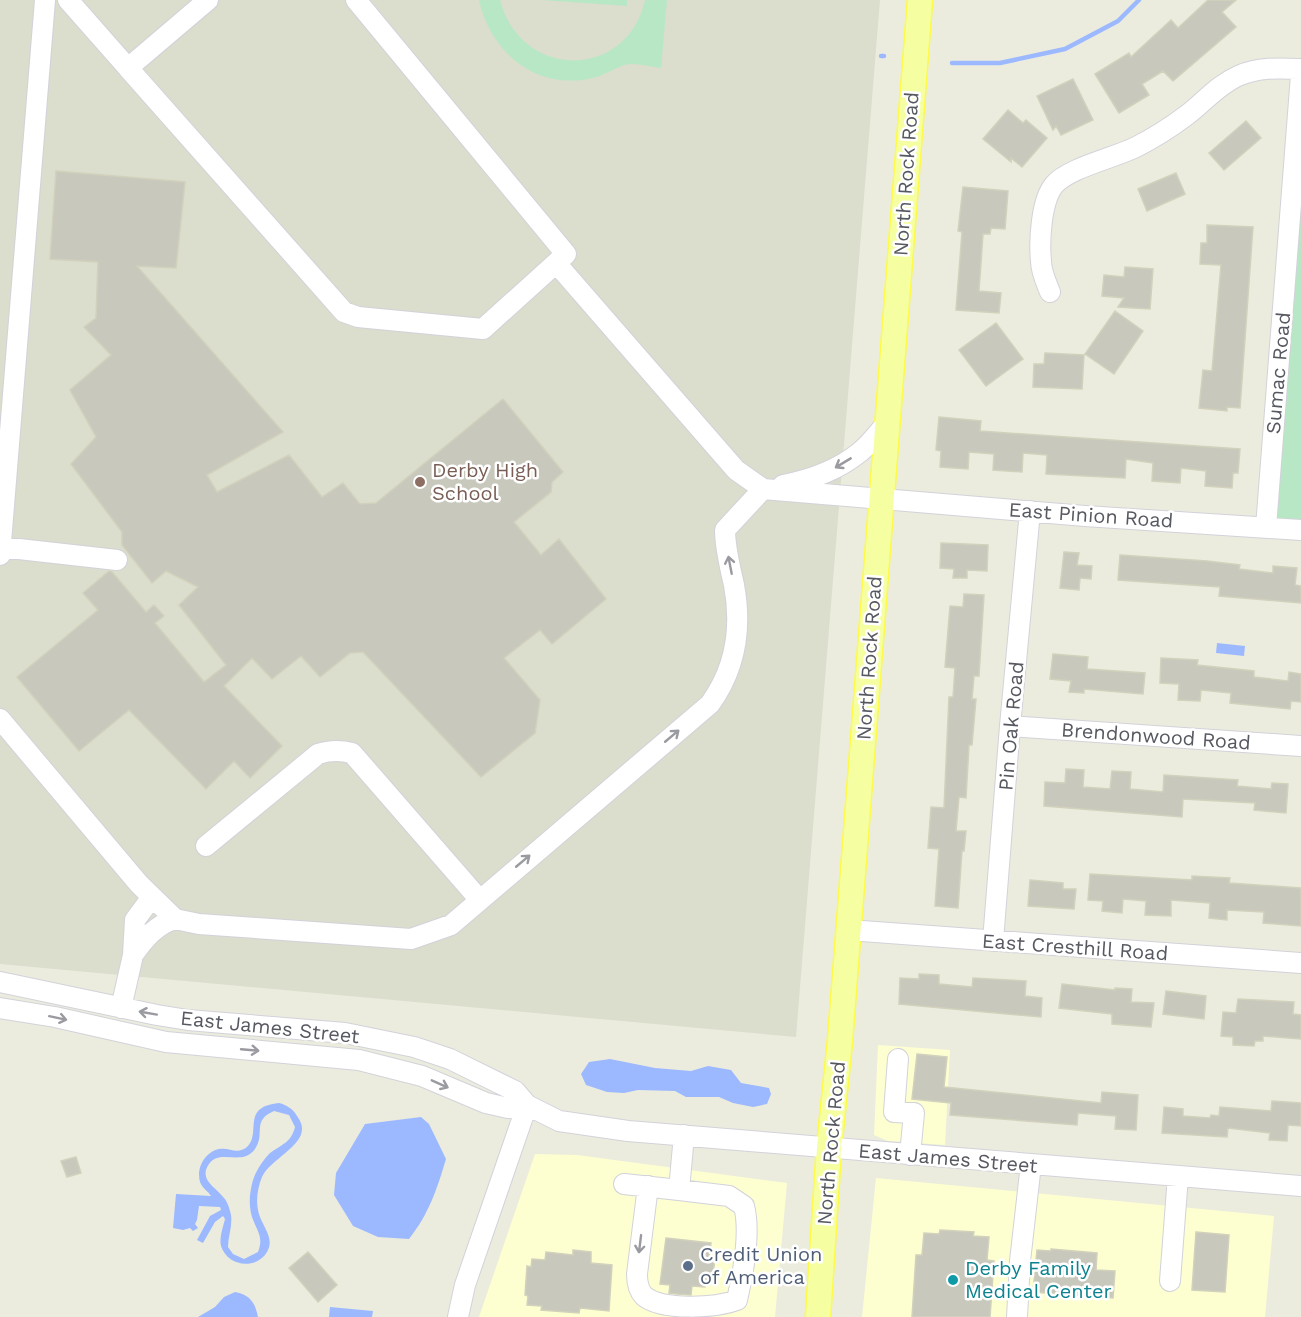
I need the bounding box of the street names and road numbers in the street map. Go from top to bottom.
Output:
street label: North Rock Road [888,91,924,257]
street label: Sumac Road [1261,311,1295,435]
street label: East Pinion Road [1008,497,1174,533]
street label: North Rock Road [851,575,887,741]
street label: Pin Oak Road [993,660,1029,792]
street label: Brendonwood Road [1060,717,1252,755]
street label: East Cresthill Road [981,929,1169,965]
street label: East James Street [179,1006,361,1048]
street label: North Rock Road [812,1060,850,1226]
street label: East James Street [857,1138,1039,1178]

